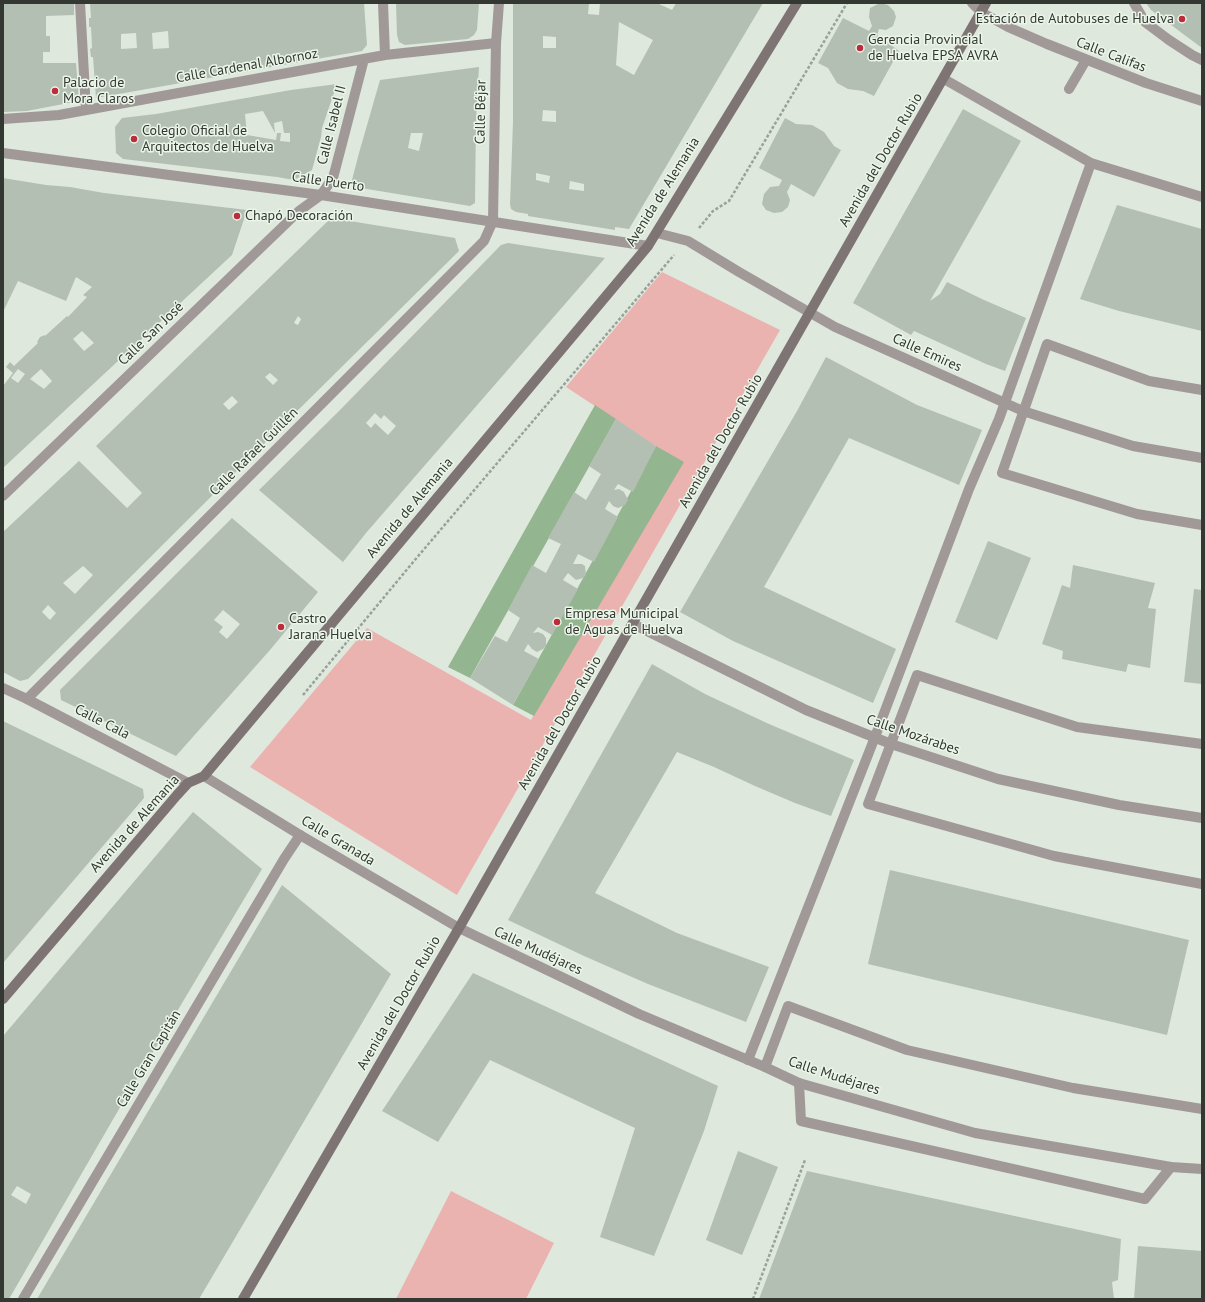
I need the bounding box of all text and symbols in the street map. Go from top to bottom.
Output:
place label: Estación de Autobuses de Huelva [976,11,1174,27]
marker: Estación de Autobuses de Huelva [1177,14,1187,24]
place label: Gerencia Provincial de Huelva EPSA AVRA [868,32,998,64]
street label: Calle Califas [1074,34,1148,76]
marker: Gerencia Provincial de Huelva EPSA AVRA [855,43,865,53]
street label: Calle Cardenal Albornoz [175,45,319,87]
place label: Palacio de Mora Claros [63,75,134,108]
street label: Calle Béjar [472,80,490,144]
street label: Calle Isabel II [314,84,350,166]
marker: Palacio de Mora Claros [50,86,60,96]
street label: Avenida del Doctor Rubio [836,90,926,230]
place label: Colegio Oficial de Arquitectos de Huelva [142,123,274,156]
marker: Colegio Oficial de Arquitectos de Huelva [129,134,139,144]
street label: Avenida de Alemania [623,134,703,250]
street label: Calle Puerto [291,169,365,195]
place label: Chapó Decoración [245,208,353,224]
marker: Chapó Decoración [232,211,242,221]
street label: Calle San José [115,299,187,369]
street label: Calle Emires [890,330,964,376]
street label: Avenida del Doctor Rubio [676,371,766,511]
street label: Calle Rafael Guillén [206,404,302,500]
street label: Avenida de Alemania [363,455,457,561]
place label: Empresa Municipal de Aguas de Huelva [565,606,683,638]
place label: Castro Jarana Huelva [289,611,372,644]
marker: Empresa Municipal de Aguas de Huelva [552,617,562,627]
marker: Castro Jarana Huelva [276,622,286,632]
street label: Avenida del Doctor Rubio [515,653,605,793]
street label: Calle Cala [72,701,132,743]
street label: Calle Mozárabes [864,711,962,759]
street label: Avenida de Alemania [87,772,183,876]
street label: Calle Granada [298,812,378,870]
street label: Calle Mudéjares [491,923,585,979]
street label: Avenida del Doctor Rubio [354,933,444,1073]
street label: Calle Gran Capitán [113,1007,185,1111]
street label: Calle Mudéjares [786,1053,882,1099]

